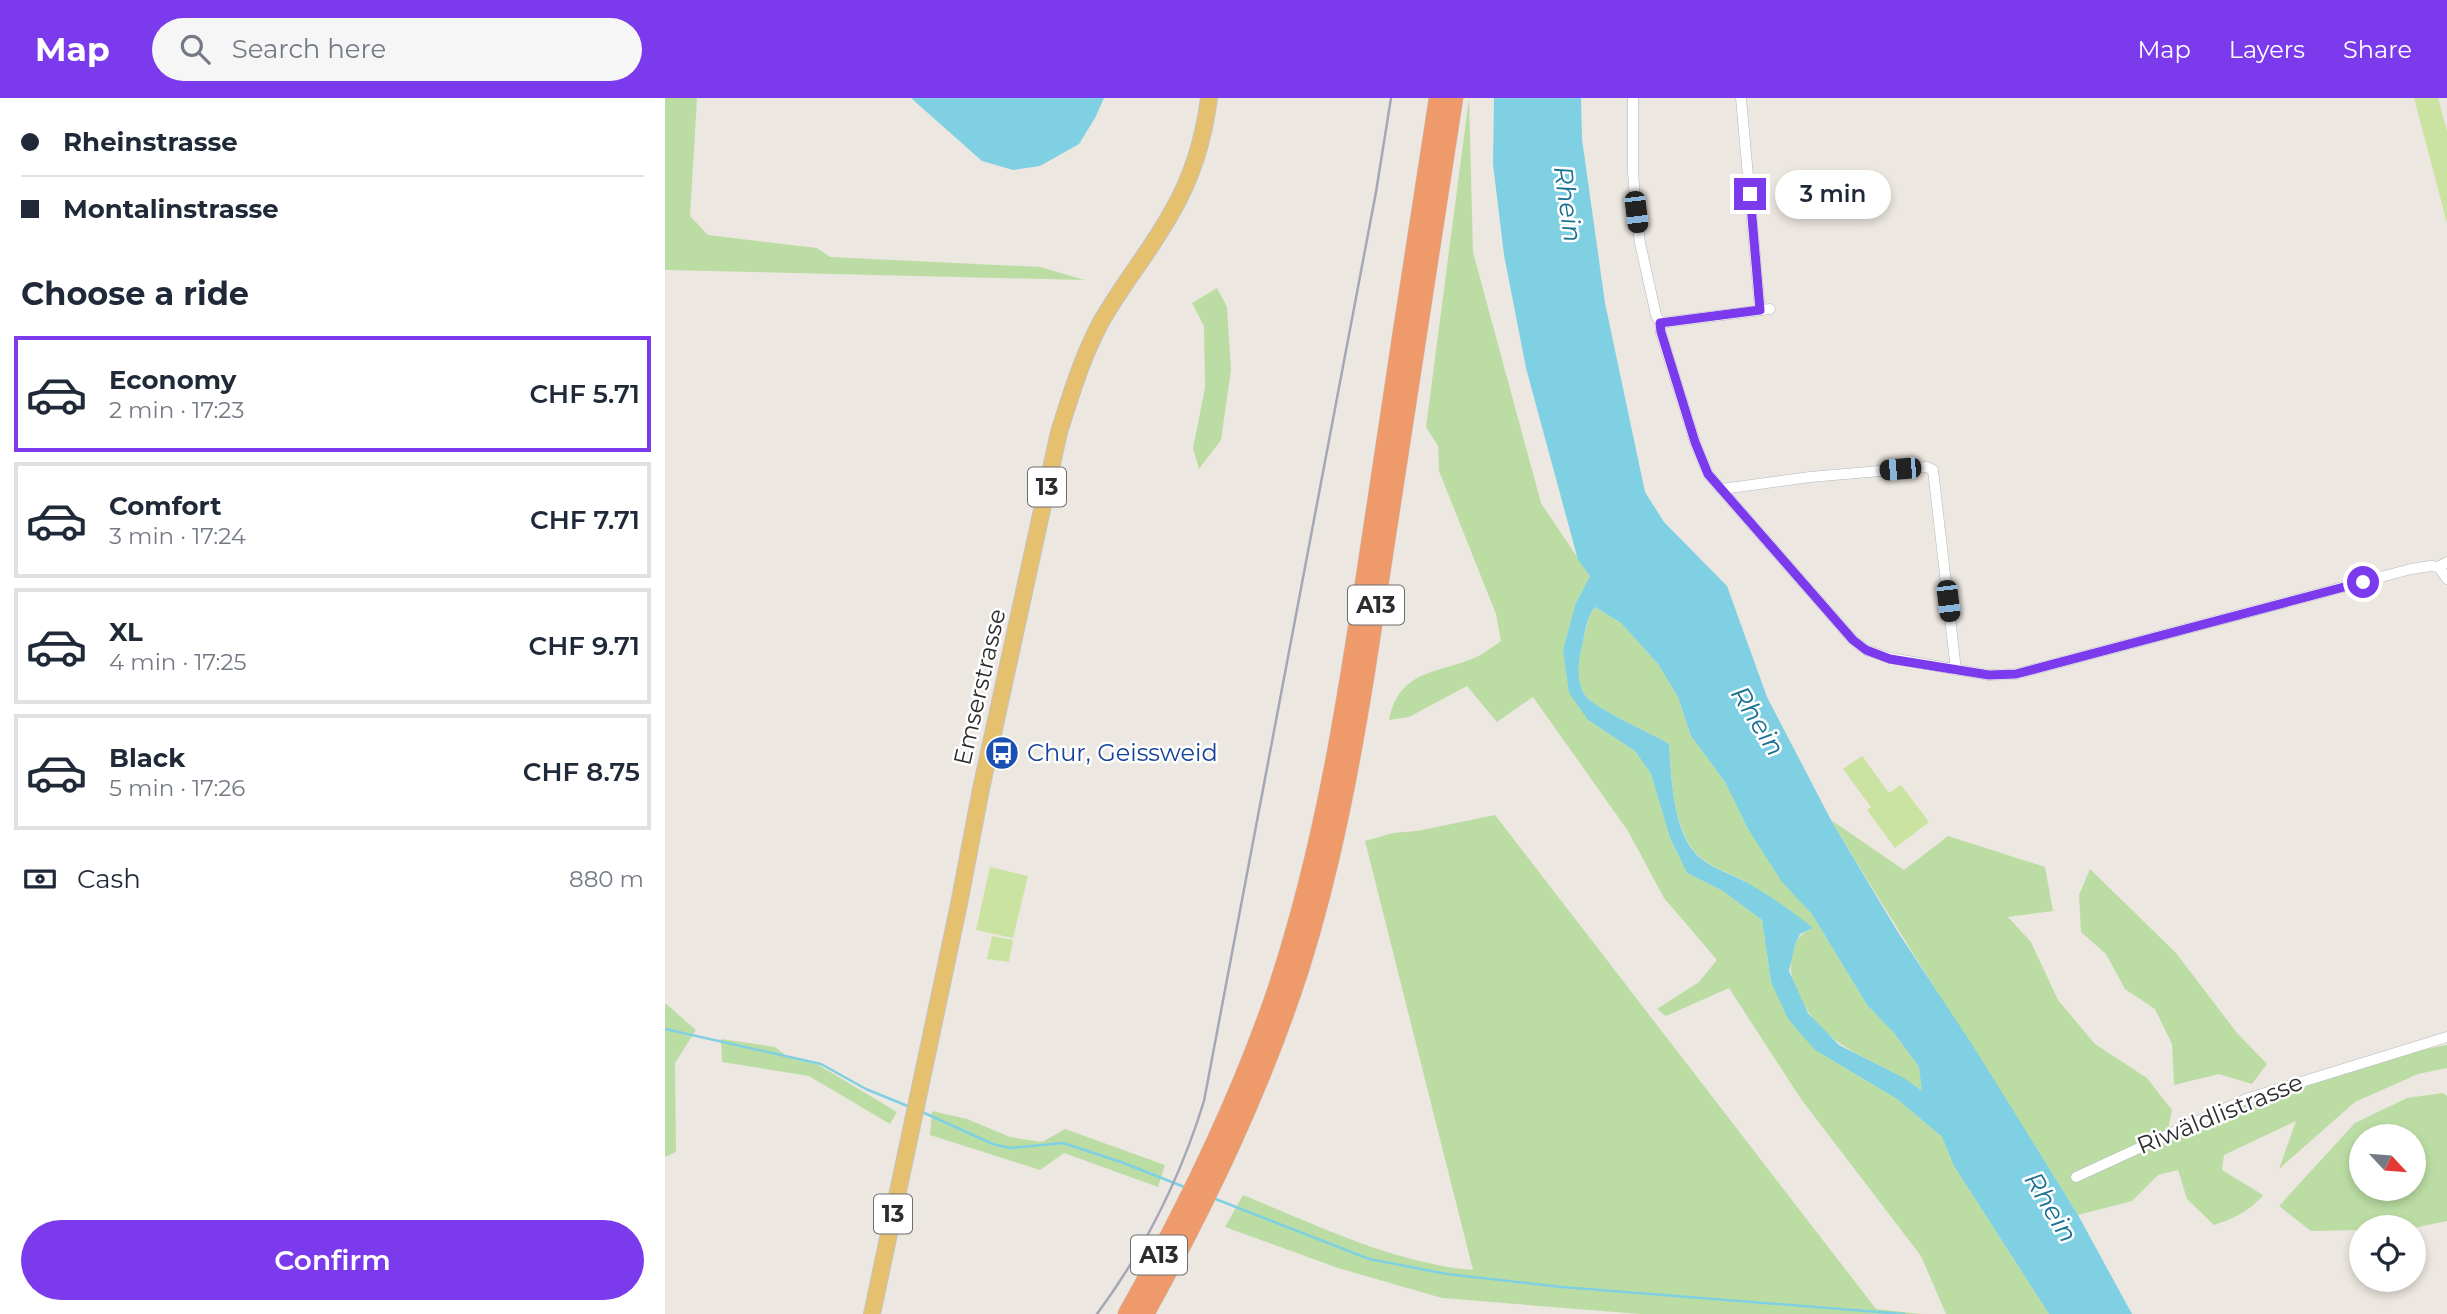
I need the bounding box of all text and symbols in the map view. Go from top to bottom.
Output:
search box [152,18,642,81]
text: Map [35,29,110,69]
icon: search [176,30,214,68]
text: Search here [232,33,386,65]
text: Map [2137,35,2191,64]
text: Layers [2229,35,2305,64]
text: Share [2343,35,2412,64]
text: Rheinstrasse [63,126,238,158]
water label: Rhein [1547,164,1589,244]
callout: 3 min [1775,170,1890,218]
route end [1734,178,1766,210]
text: 3 min [1800,180,1866,208]
car [1624,190,1649,234]
text: Montalinstrasse [63,193,279,225]
text: Choose a ride [21,274,249,313]
icon: car [25,363,88,426]
text: Economy [109,364,236,396]
text: CHF 5.71 [529,378,640,410]
text: 2 min · 17:23 [109,396,244,424]
car [1879,457,1922,481]
road number: 13 [1028,468,1066,506]
icon: car [25,489,88,552]
text: Comfort [109,490,221,522]
text: CHF 7.71 [530,504,640,536]
text: 3 min · 17:24 [109,522,246,550]
route start [2347,566,2379,598]
car [1936,579,1961,623]
road number: A13 [1348,586,1404,624]
street label: Emserstrasse [947,606,1012,768]
icon: car [25,615,88,678]
text: XL [109,616,143,648]
text: CHF 9.71 [529,630,640,662]
text: 4 min · 17:25 [109,648,247,676]
water label: Rhein [1724,680,1792,762]
bus stop icon: Chur, Geissweid [983,734,1021,772]
place label: Chur, Geissweid [1027,738,1218,767]
icon: car [25,741,88,804]
text: Black [109,742,185,774]
text: CHF 8.75 [523,756,640,788]
text: 5 min · 17:26 [109,774,245,802]
icon: cash [21,860,59,898]
text: Cash [77,863,141,895]
text: 880 m [569,865,644,893]
street label: Riwäldlistrasse [2133,1067,2307,1160]
north arrow [2349,1124,2425,1200]
map controls [2349,1124,2426,1292]
water label: Rhein [2018,1166,2084,1248]
road number: 13 [874,1194,912,1233]
button: locate [2349,1215,2426,1292]
button: Confirm [21,1220,644,1300]
road number: A13 [1131,1236,1187,1274]

